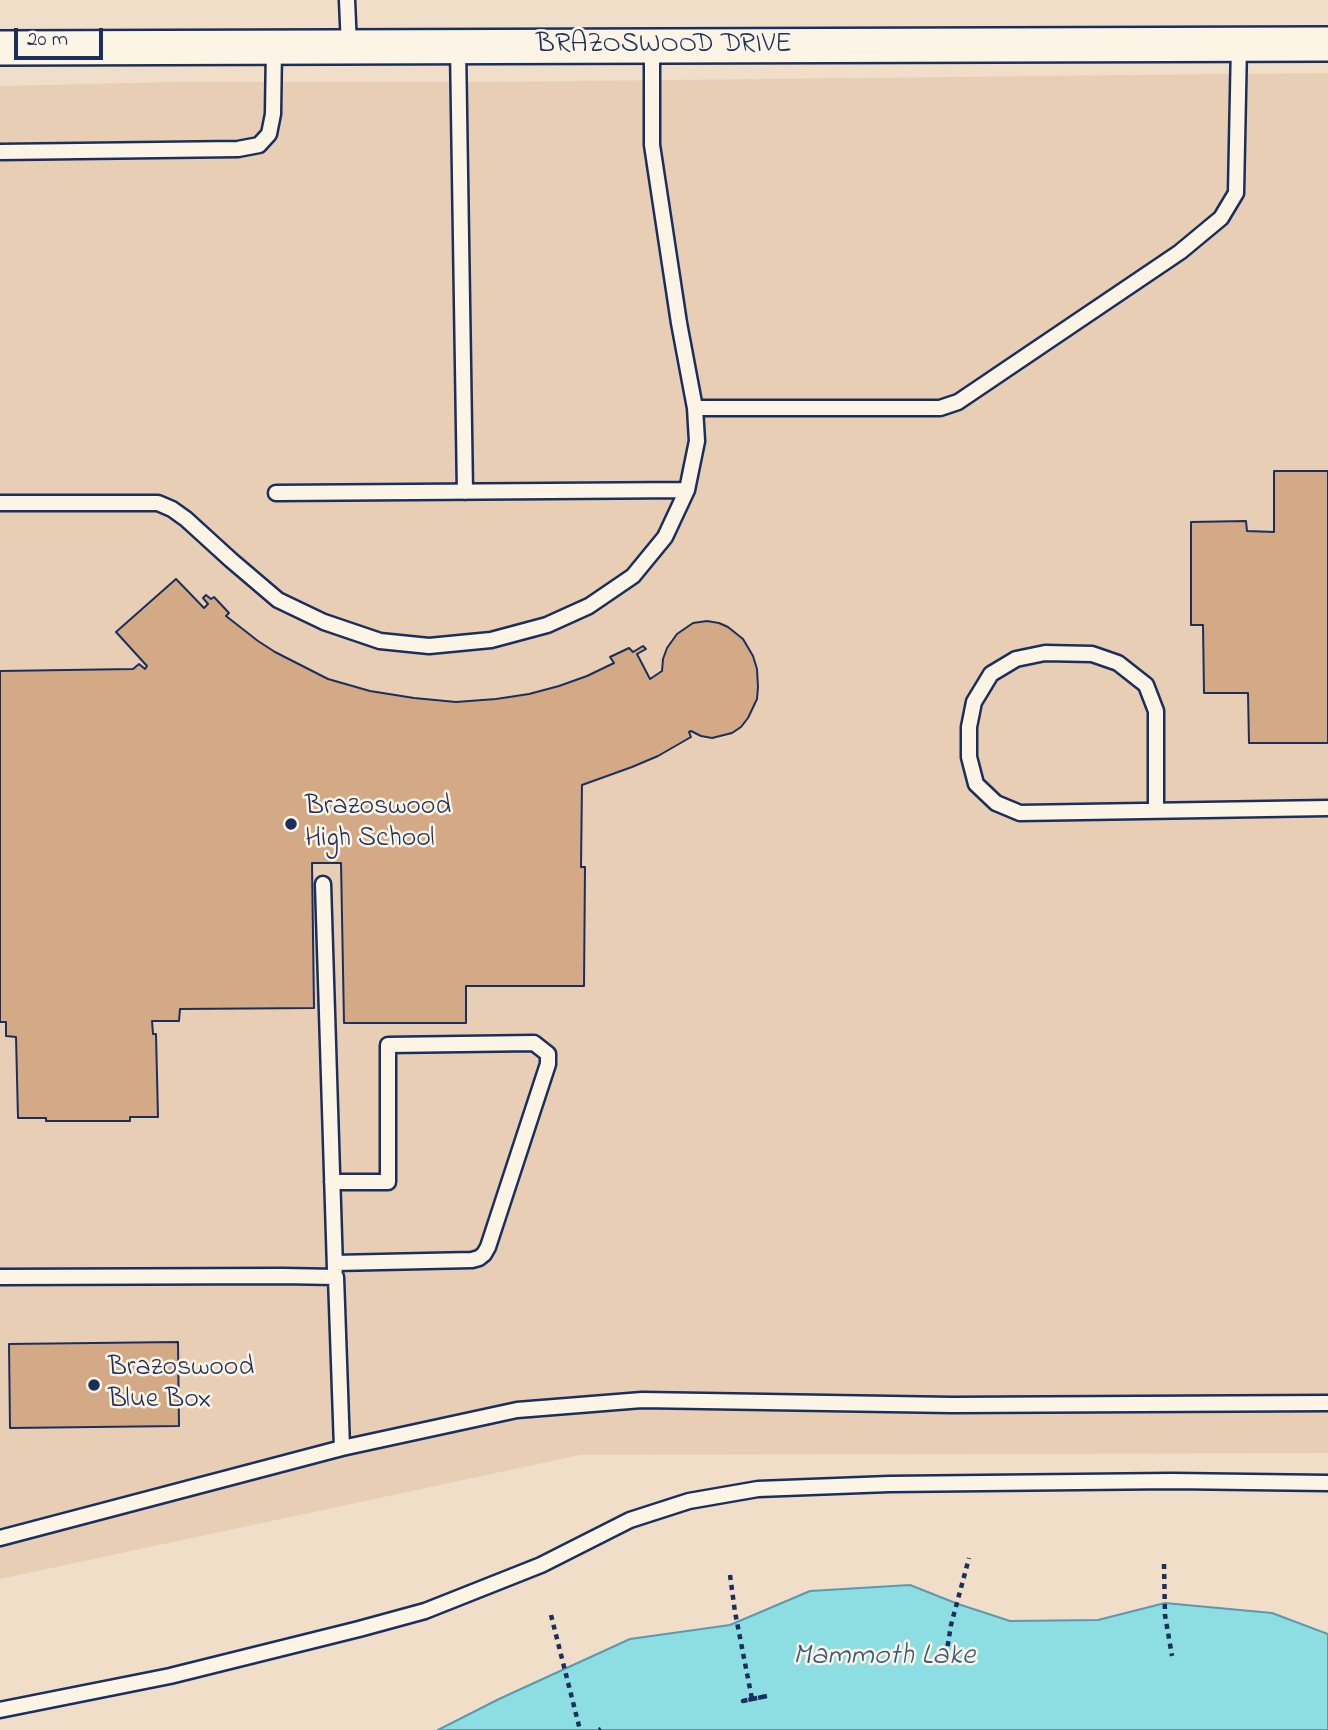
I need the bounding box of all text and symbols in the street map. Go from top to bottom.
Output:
scale bar [18,14,107,58]
text: 20 m [27,25,68,55]
street label: BRAZOSWOOD DRIVE [536,29,792,63]
place label: Brazoswood High School [305,791,451,857]
marker: Brazoswood High School [283,816,299,832]
place label: Brazoswood Blue Box [108,1352,254,1418]
marker: Brazoswood Blue Box [86,1377,102,1393]
water label: Mammoth Lake [793,1640,975,1676]

